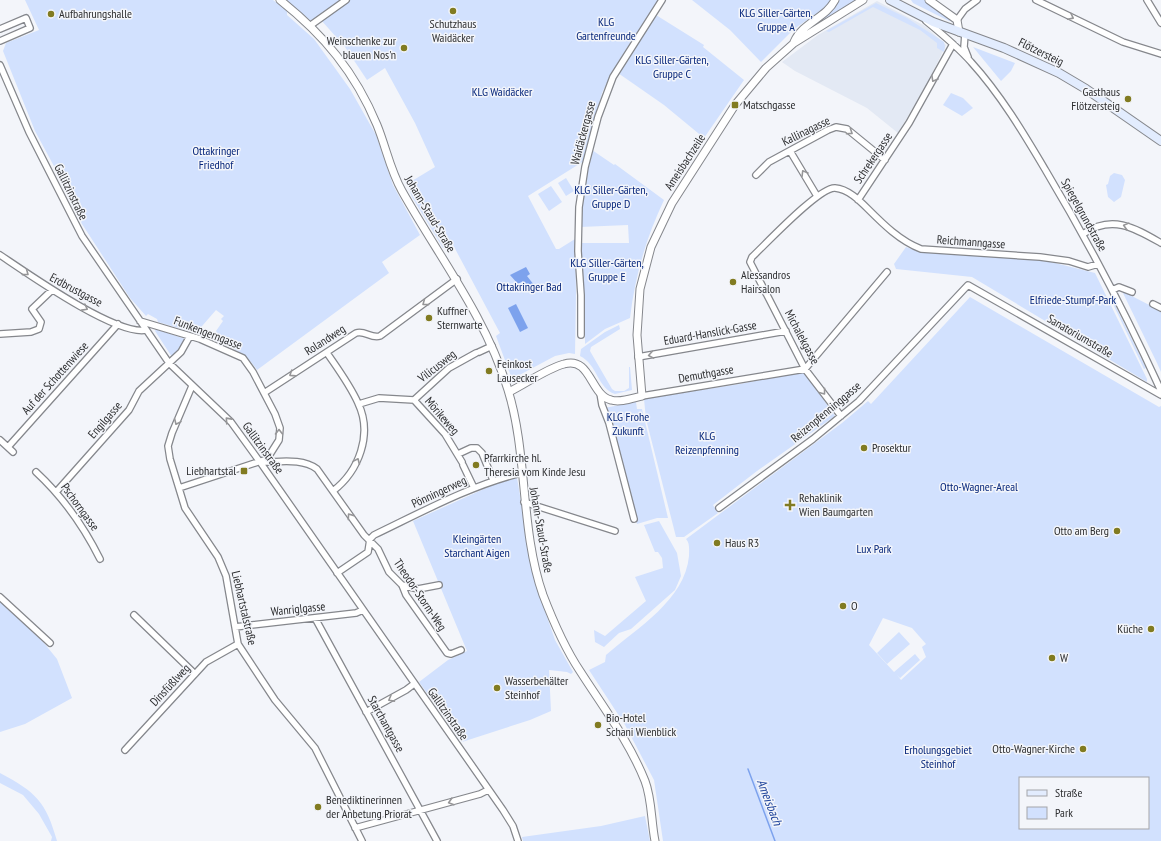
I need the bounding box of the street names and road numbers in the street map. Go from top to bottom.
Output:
street label: Flötzersteig [1016,34,1066,69]
street label: Waidäckergasse [567,99,598,166]
street label: Kallinagasse [779,112,832,149]
street label: Schrekergasse [850,129,895,186]
street label: Ameisbachzeile [661,131,708,193]
street label: Gallitzinstraße [51,161,92,222]
street label: Johann-Staud-Straße [401,172,459,255]
street label: Spiegelgrundstraße [1058,176,1111,254]
street label: Reichmanngasse [936,232,1006,251]
street label: Erdbrustgasse [47,269,105,310]
street label: Michalekgasse [782,307,823,367]
street label: Sanatoriumstraße [1045,311,1116,360]
street label: Funkengerngasse [172,313,244,352]
street label: Eduard-Hanslick-Gasse [662,317,758,348]
street label: Rolandweg [302,321,348,358]
street label: Auf der Schottenwiese [18,338,91,417]
street label: Vilicusweg [414,346,459,386]
street label: Demuthgasse [677,361,735,386]
street label: Reizenpfenninggasse [788,378,864,445]
street label: Mörikeweg [422,394,463,438]
street label: Engilgasse [85,398,125,441]
street label: Gallitzinstraße [240,419,287,477]
street label: Pönningerweg [409,472,469,511]
street label: Pschorngasse [58,480,103,534]
street label: Johann-Staud-Straße [526,485,556,574]
street label: Theodor-Storm-Weg [391,556,450,634]
street label: Liebhartstalstraße [229,569,260,647]
street label: Wanriglgasse [270,598,326,619]
street label: Dinsfüßlweg [146,660,193,709]
street label: Gallitzinstraße [425,685,472,743]
street label: Starchantgasse [365,693,408,755]

